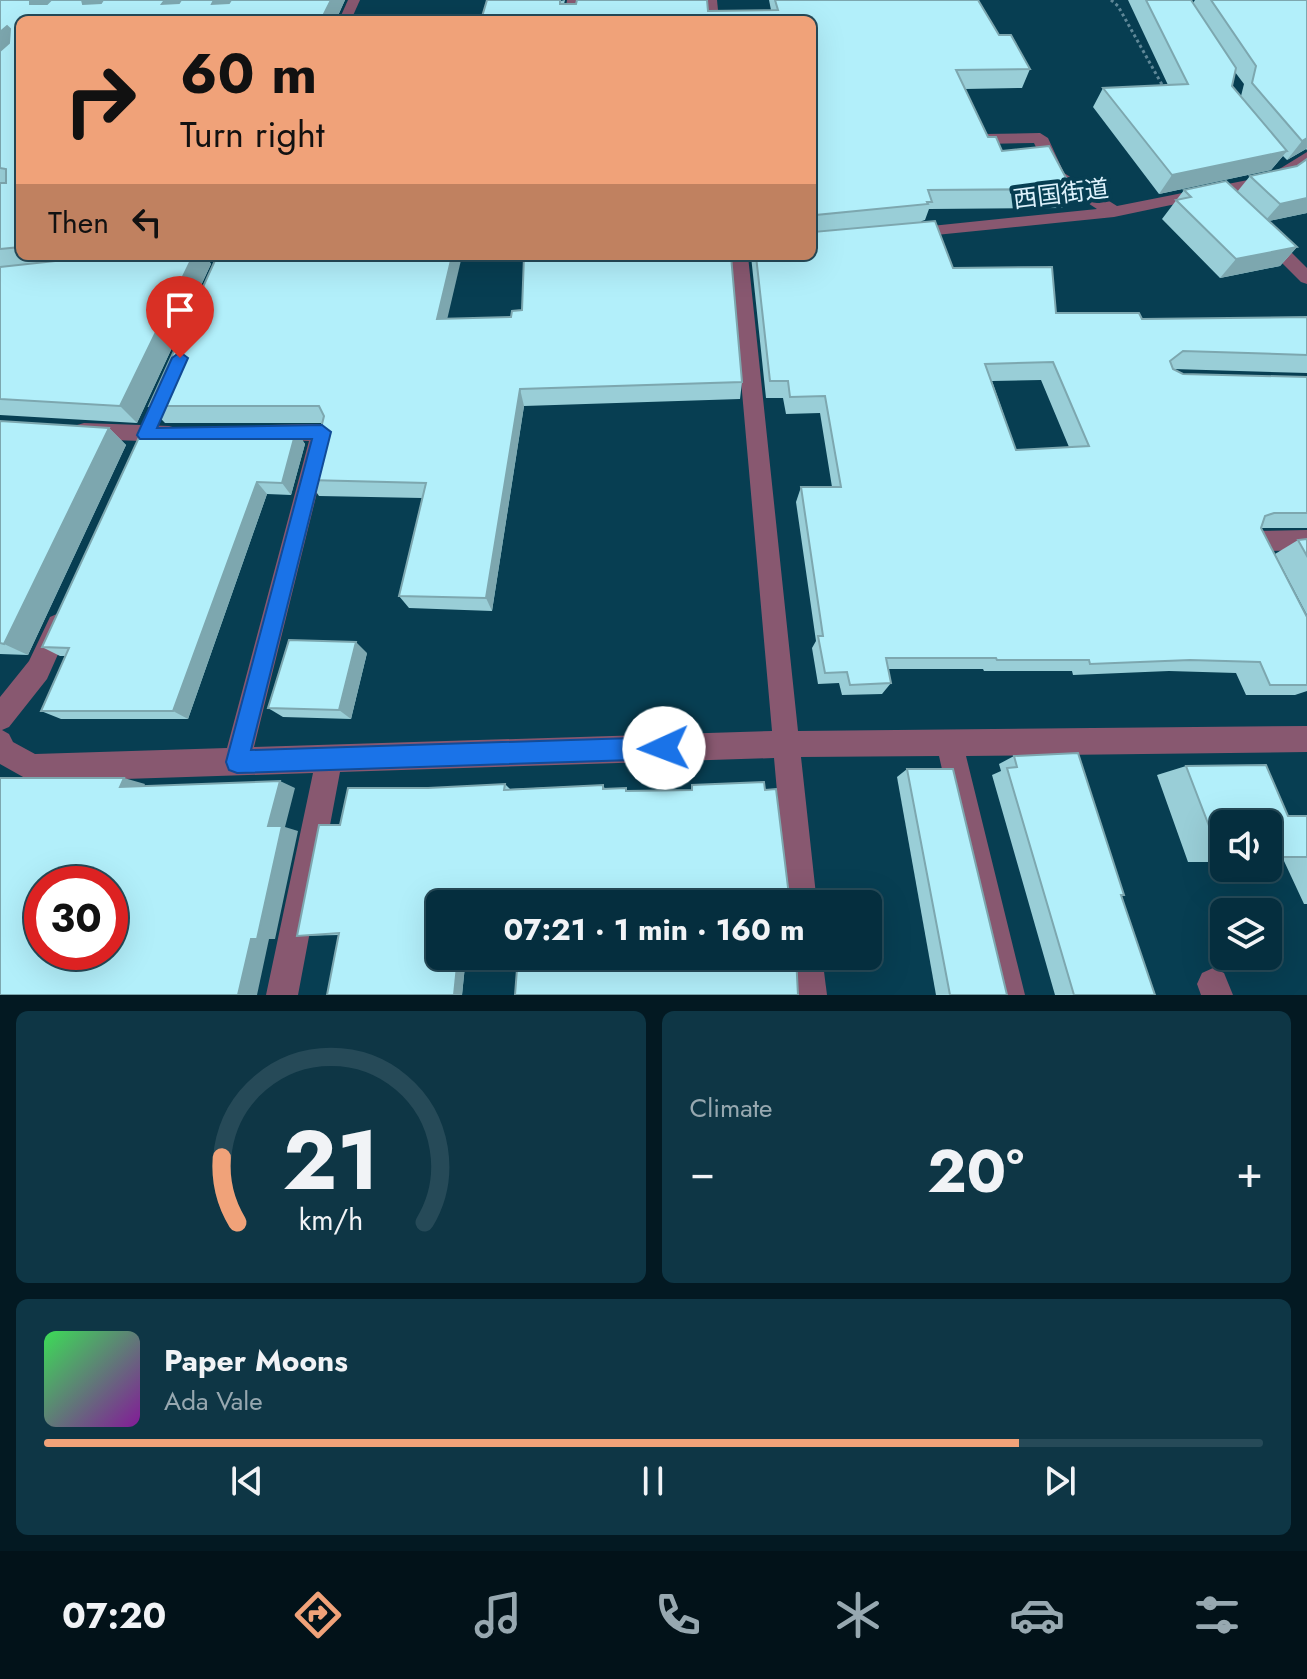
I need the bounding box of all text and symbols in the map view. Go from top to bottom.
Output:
text: 60 m [180,33,317,114]
icon: right [48,48,152,152]
text: Turn right [180,108,325,160]
street label: 西国街道 [1011,170,1111,217]
icon: left [125,200,169,244]
text: Then [48,201,109,244]
pin [146,276,214,358]
icon: arrive [158,288,202,332]
position arrow [622,706,706,790]
map controls [1210,810,1282,970]
button: sound [1210,810,1282,882]
speed limit sign: 30 [24,866,128,970]
button: layers [1210,898,1282,970]
text: 07:21 · 1 min · 160 m [503,908,805,951]
text: Climate [690,1089,772,1127]
text: 21 [282,1100,379,1220]
text: 20° [927,1128,1024,1215]
text: − [690,1140,715,1204]
text: + [1236,1140,1263,1204]
text: km/h [298,1199,363,1241]
text: Paper Moons [164,1339,348,1382]
text: Ada Vale [164,1382,263,1420]
icon: previous [225,1459,269,1503]
icon: pause [631,1459,675,1503]
icon: next [1038,1459,1082,1503]
icon: directions [290,1587,346,1643]
icon: music [470,1587,526,1643]
icon: phone [650,1587,706,1643]
icon: climate [830,1587,886,1643]
icon: car [1009,1587,1065,1643]
icon: filters [1189,1587,1245,1643]
text: 07:20 [62,1589,166,1641]

